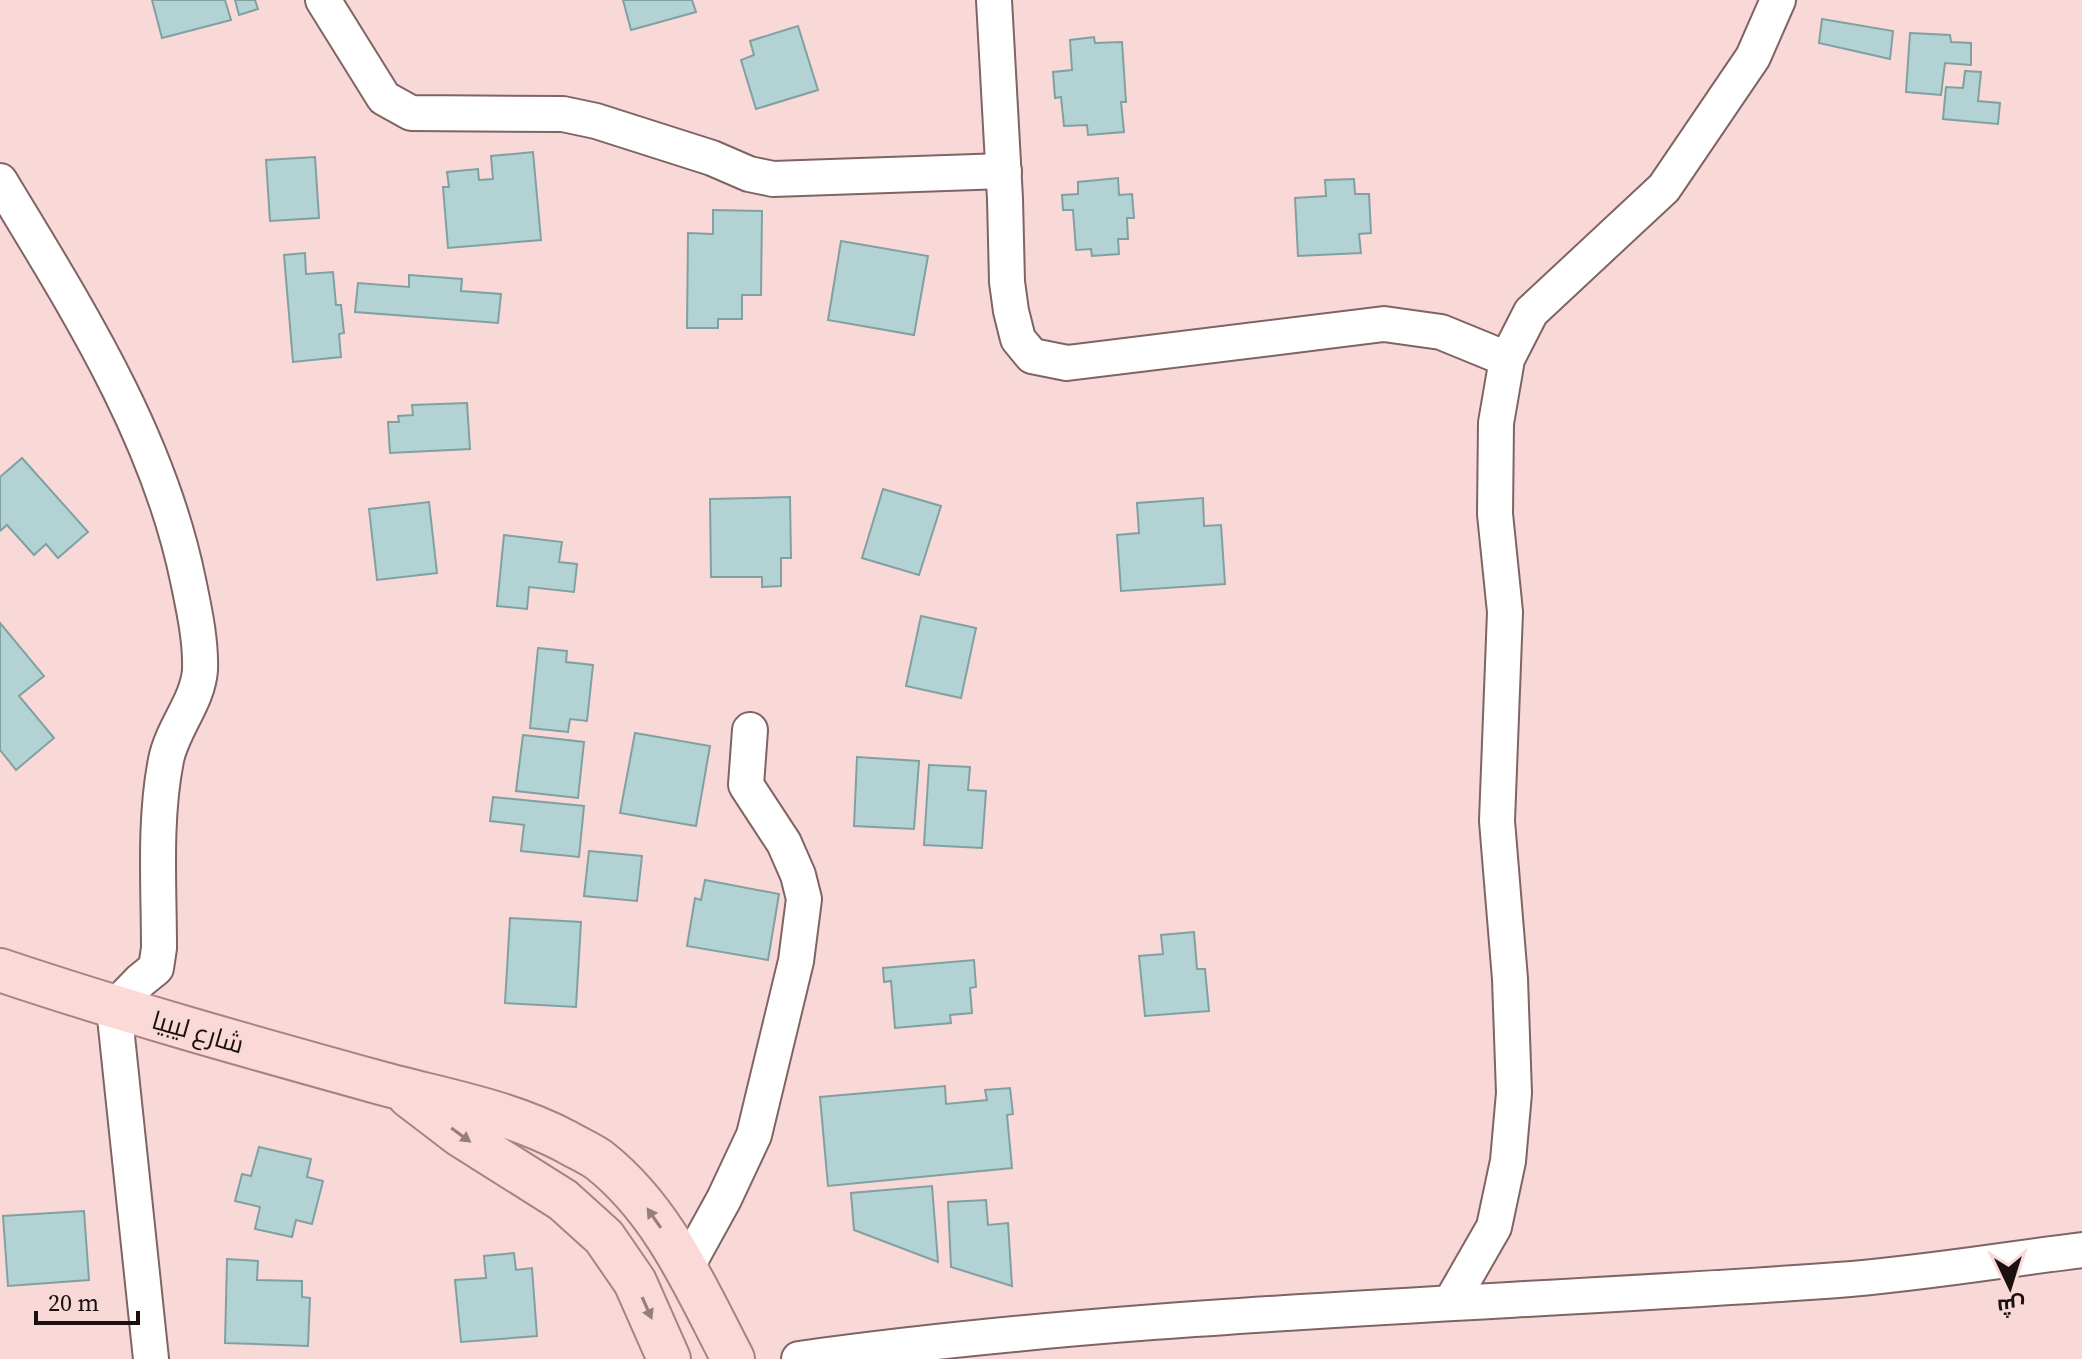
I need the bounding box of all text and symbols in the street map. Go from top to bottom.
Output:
street label: شارع ليبيا [148,1002,248,1062]
one-way arrow [450,1127,471,1142]
one-way arrow [647,1207,662,1228]
north arrow [1970,1247,2050,1327]
scale bar [36,1275,138,1325]
text: 20 m [48,1286,99,1319]
text: ش [1996,1291,2027,1323]
one-way arrow [640,1297,653,1320]

